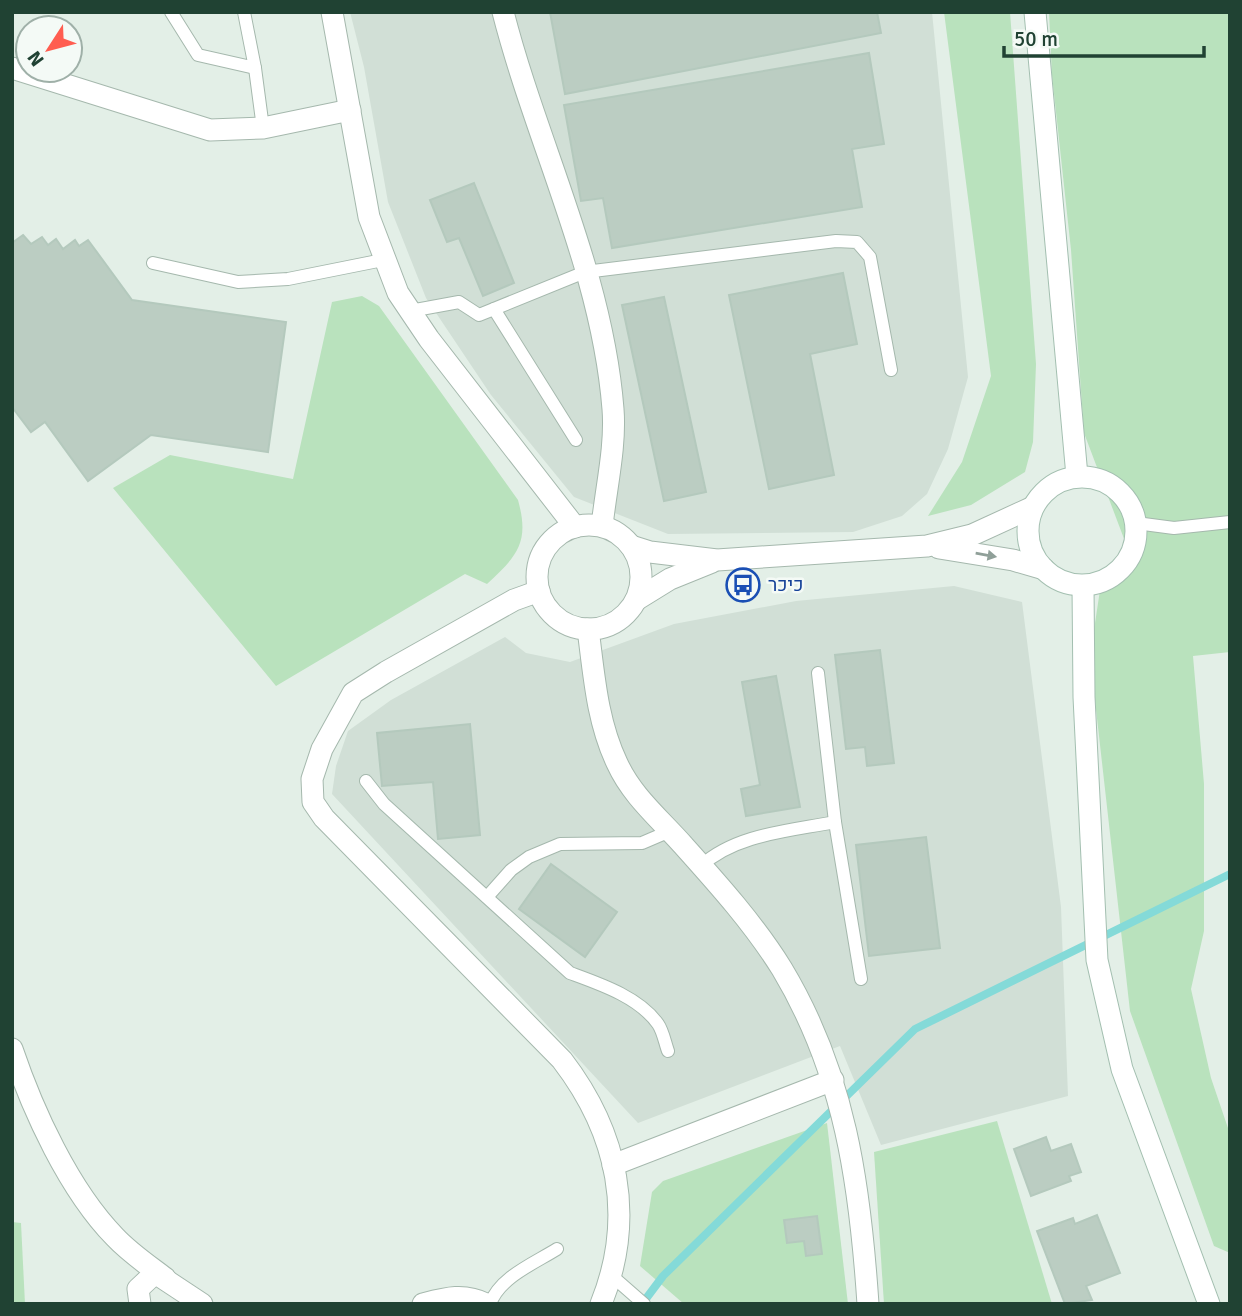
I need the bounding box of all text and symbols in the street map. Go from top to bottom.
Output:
north arrow [14,14,84,84]
scale bar [1004,14,1204,58]
text: 50 m [1014,26,1058,52]
text: N [22,46,50,71]
one-way arrow [975,550,997,561]
bus stop icon: כיכר [724,566,762,604]
place label: כיכר [768,573,804,597]

